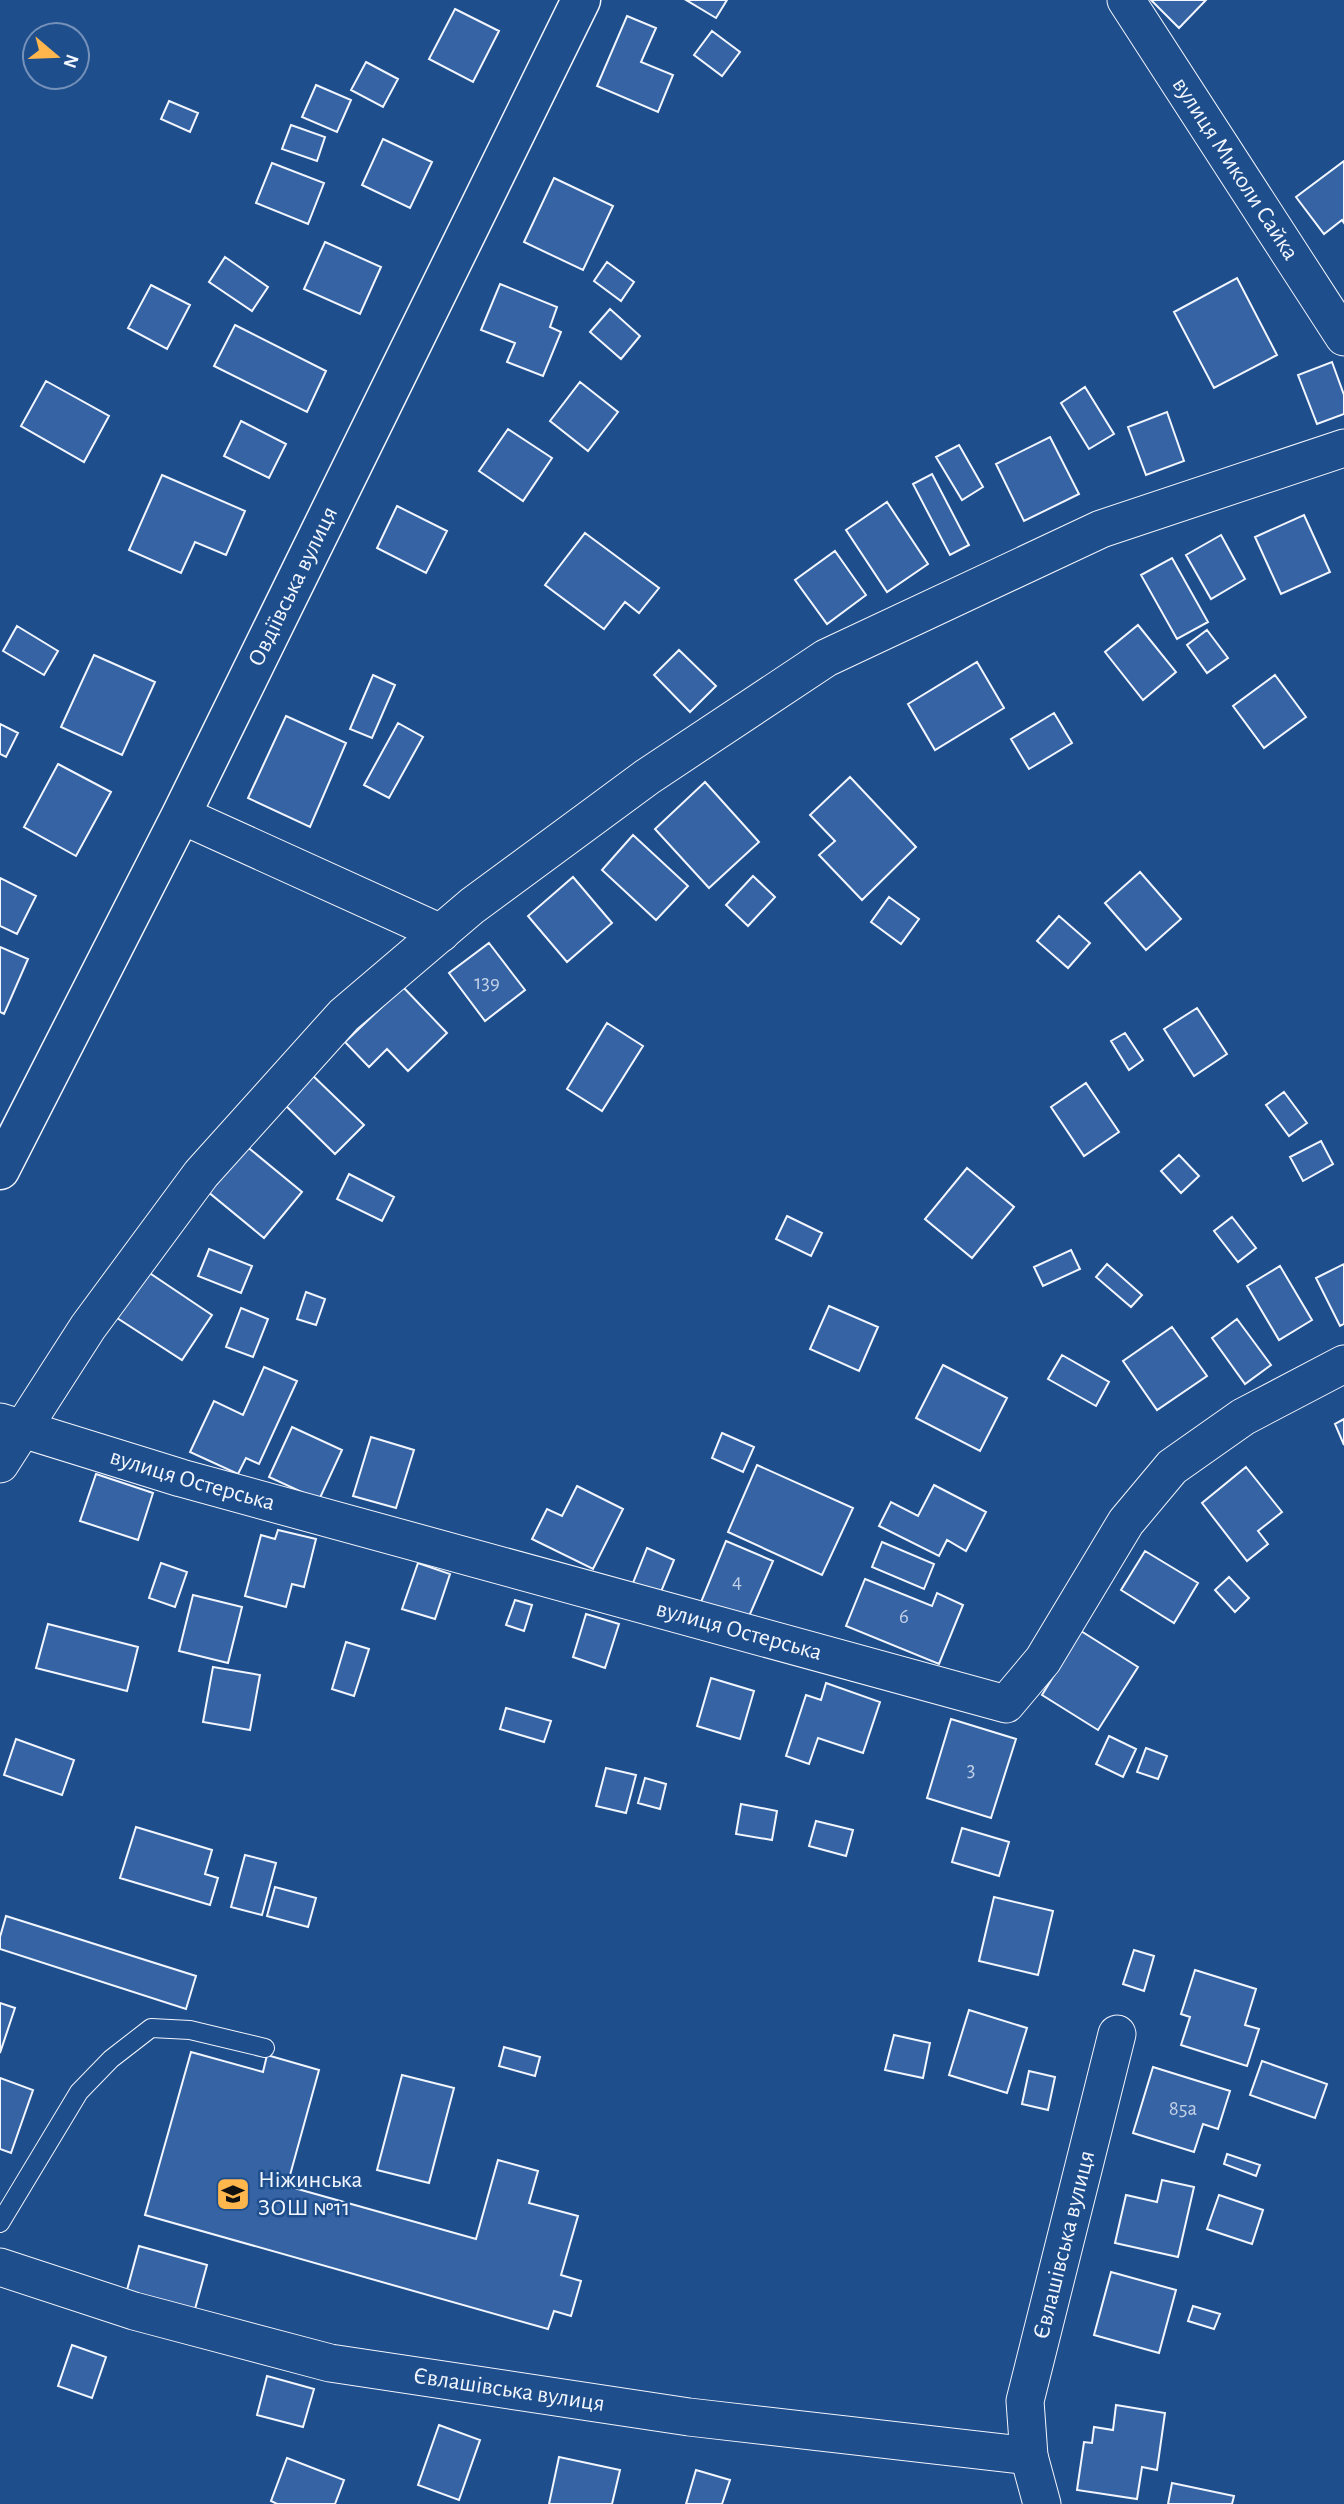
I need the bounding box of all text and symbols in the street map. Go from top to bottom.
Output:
north arrow [21,21,91,91]
text: N [60,52,82,70]
street label: вулиця Миколи Сайка [1167,73,1303,264]
street label: Овдіївська вулиця [244,503,342,670]
house number: 139 [474,972,500,993]
street label: вулиця Остерська [107,1445,278,1515]
house number: 4 [732,1571,742,1592]
street label: вулиця Остерська [653,1597,825,1665]
house number: 6 [899,1606,909,1627]
house number: 3 [967,1759,975,1780]
house number: 85а [1169,2098,1198,2119]
street label: Євлашівська вулиця [1029,2148,1099,2341]
place label: Ніжинська ЗОШ №11 [258,2168,362,2220]
school or university icon: Ніжинська ЗОШ №11 [214,2175,252,2213]
street label: Євлашівська вулиця [412,2364,607,2416]

